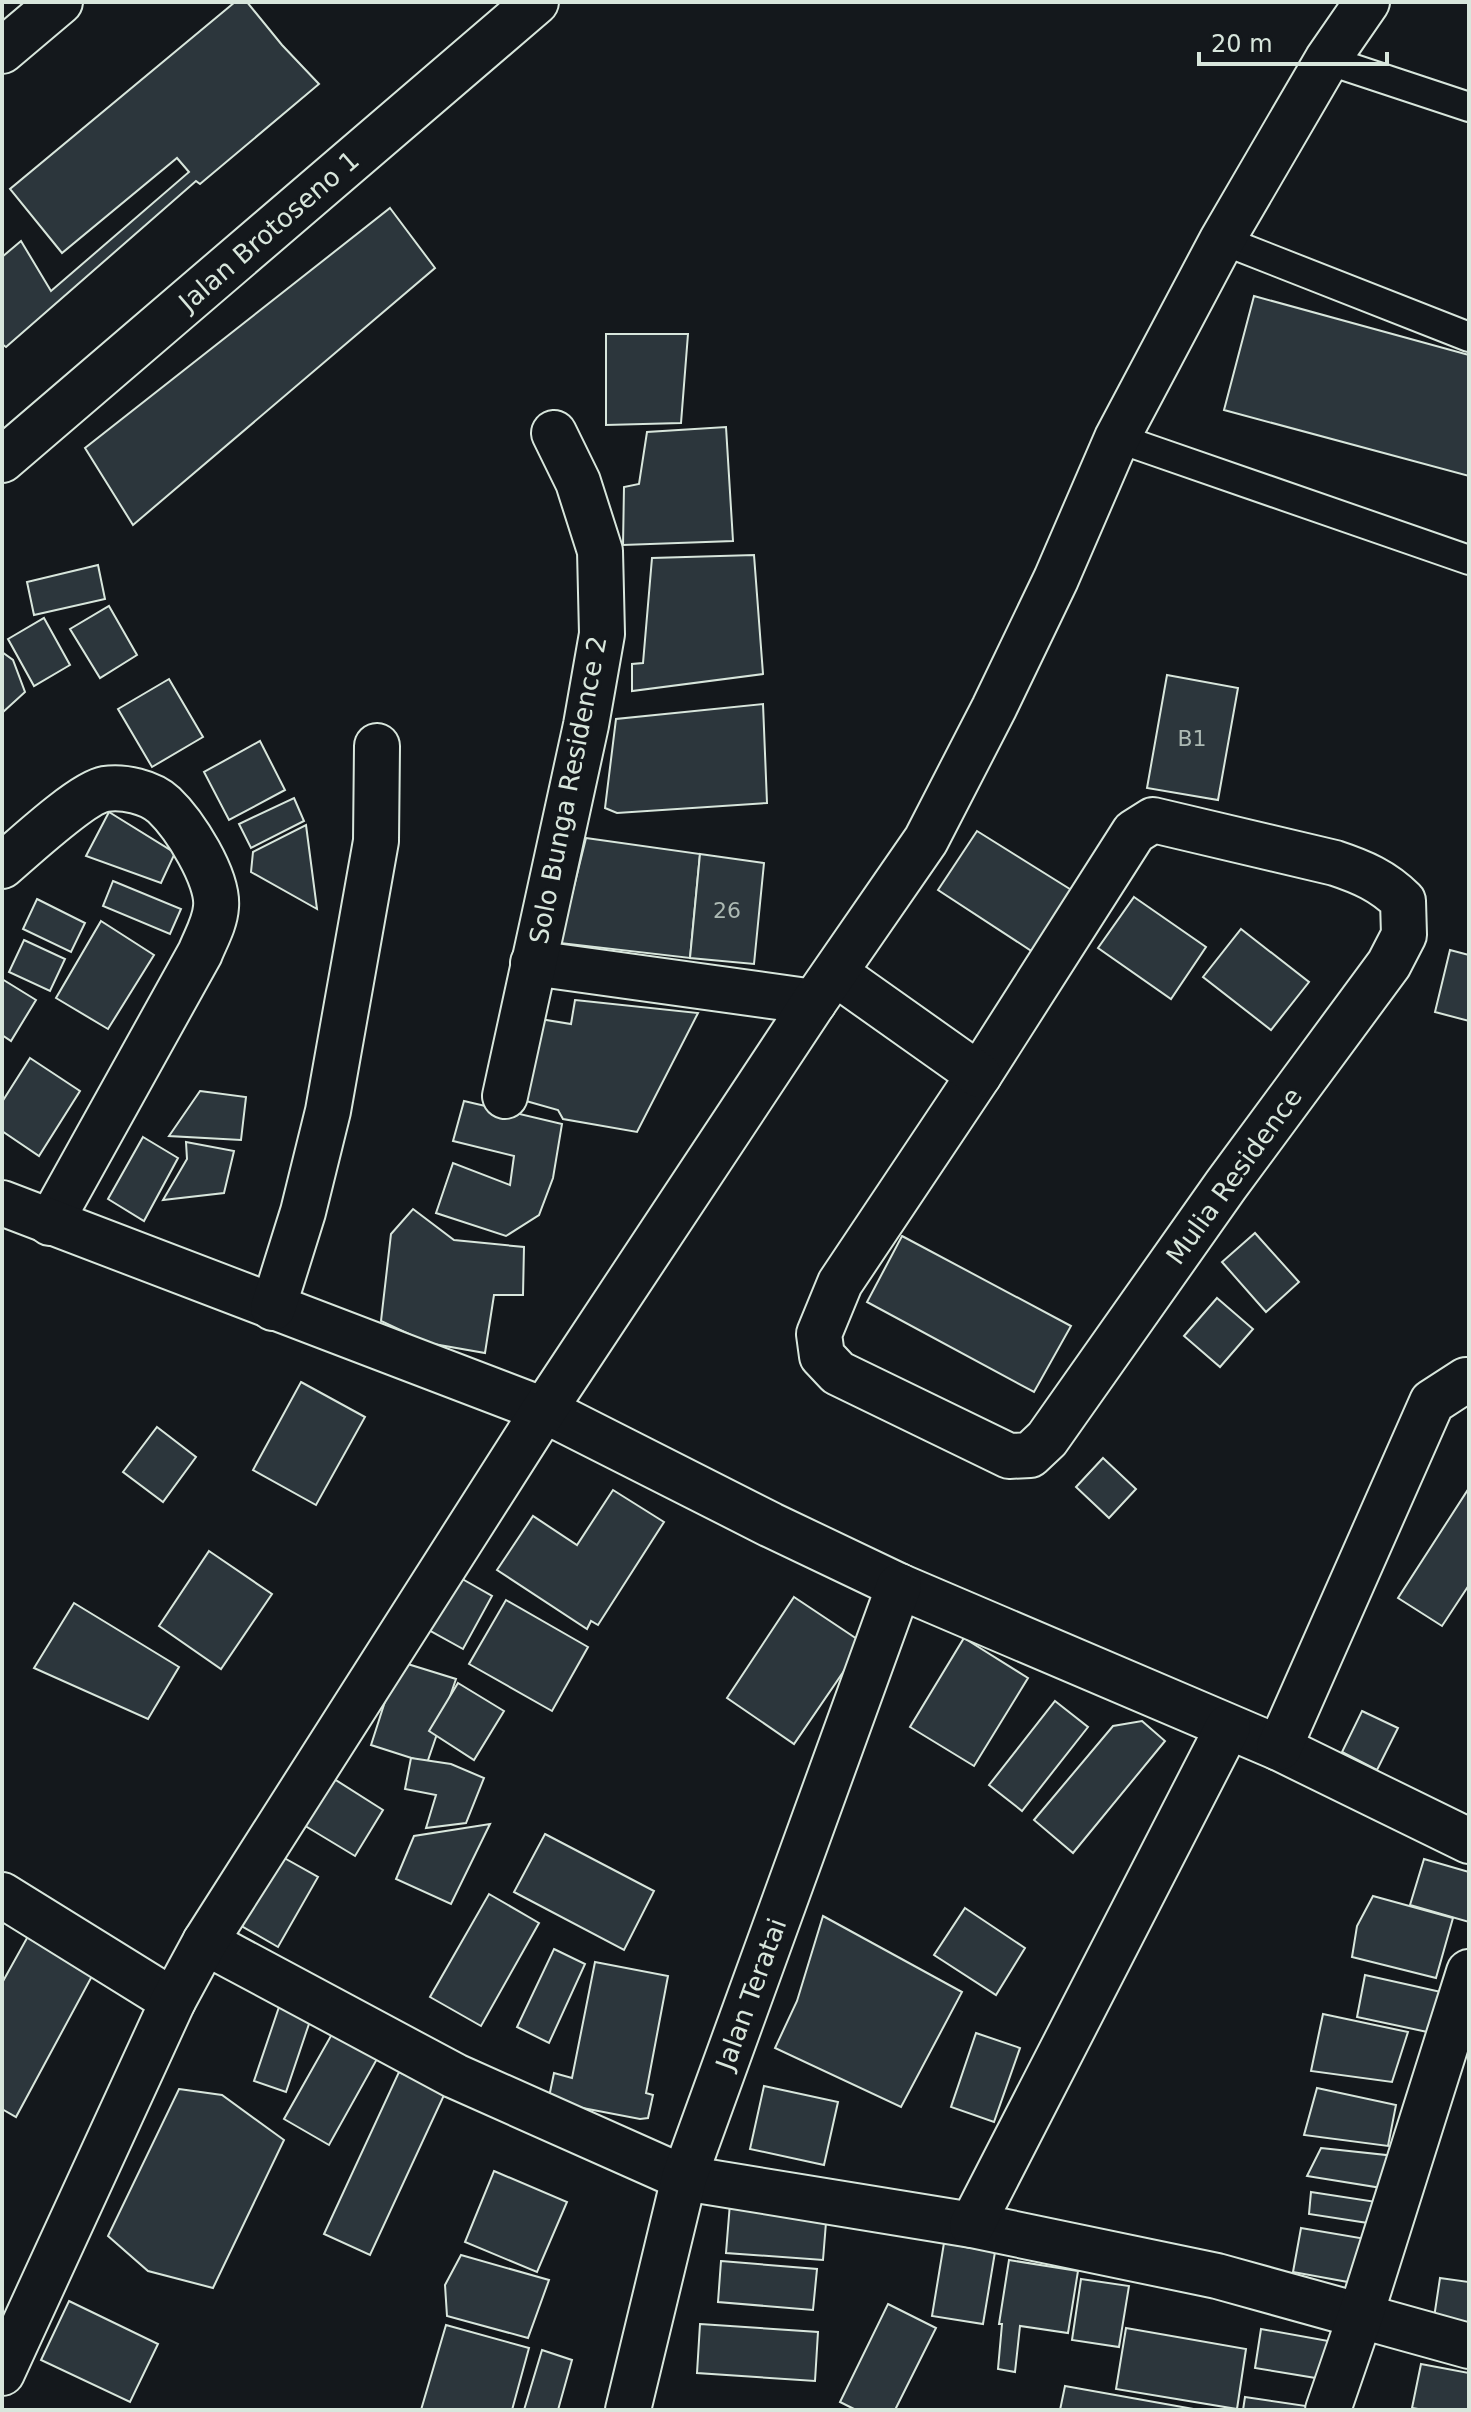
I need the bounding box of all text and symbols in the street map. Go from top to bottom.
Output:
scale bar [1199,16,1387,66]
text: 20 m [1211,30,1273,58]
street label: Jalan Brotoseno 1 [172,145,365,318]
street label: Solo Bunga Residence 2 [523,633,613,947]
house number: B1 [1177,726,1207,751]
house number: 26 [713,898,741,923]
street label: Mulia Residence [1160,1082,1308,1270]
street label: Jalan Teratai [709,1914,792,2076]

